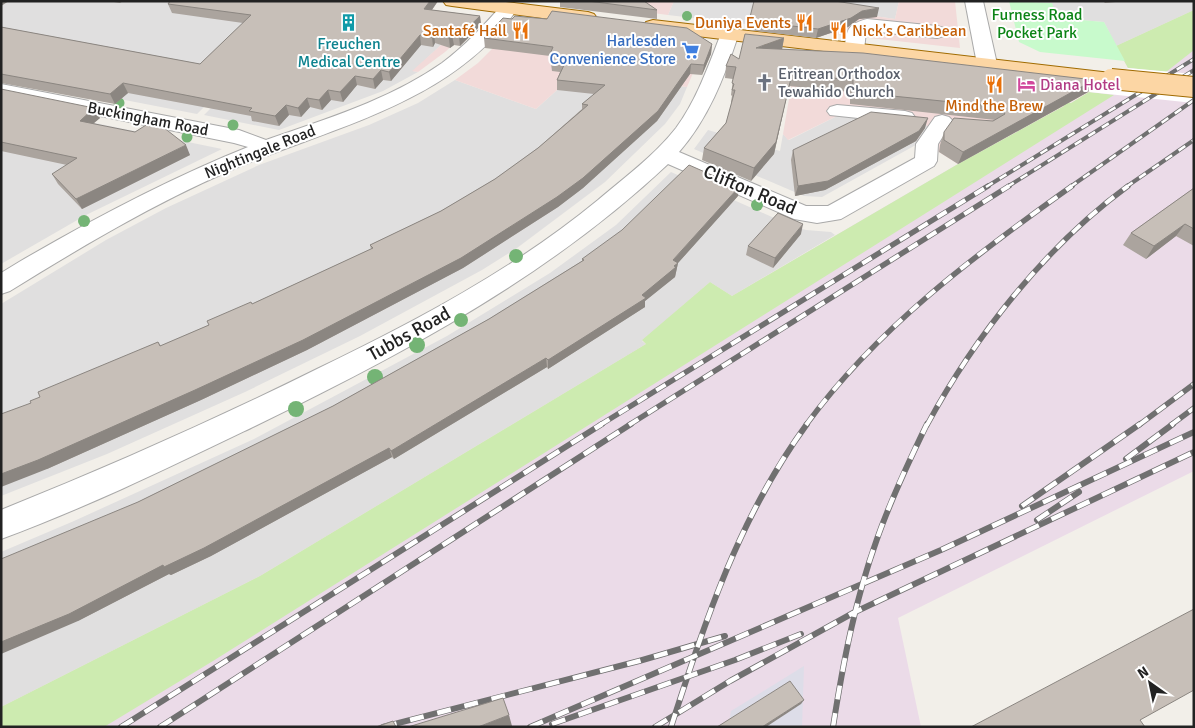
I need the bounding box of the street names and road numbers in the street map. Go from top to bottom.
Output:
street label: Buckingham Road [86,97,210,141]
street label: Nightingale Road [202,121,318,183]
street label: Clifton Road [700,160,800,220]
street label: Tubbs Road [363,301,455,367]

